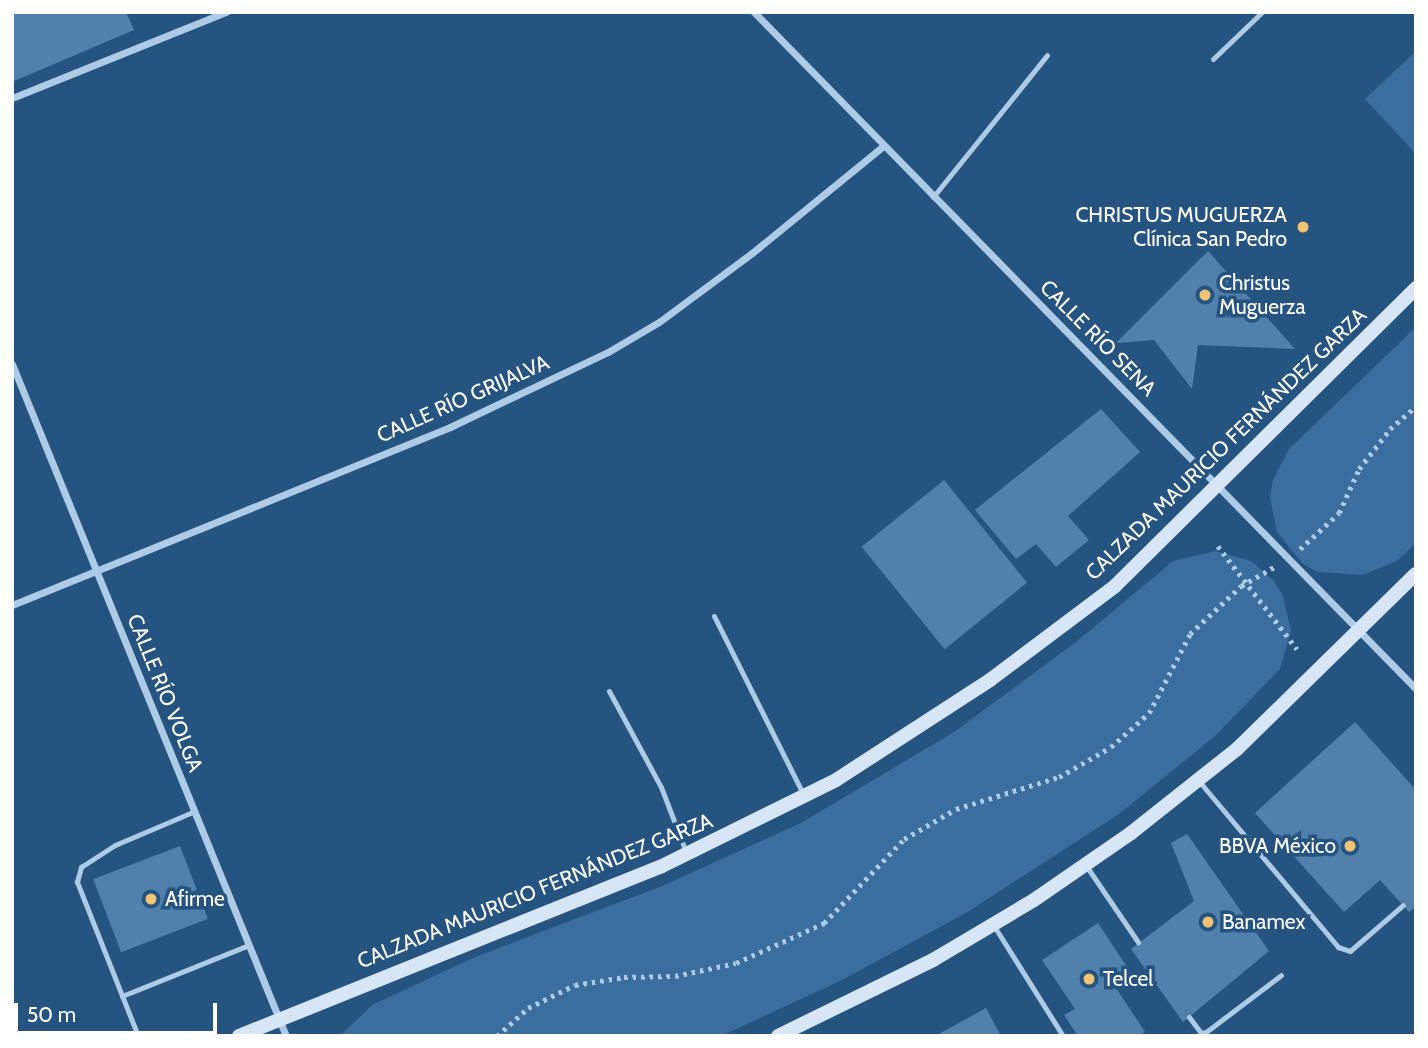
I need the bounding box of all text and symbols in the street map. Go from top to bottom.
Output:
place label: CHRISTUS MUGUERZA Clínica San Pedro [1075,202,1287,252]
marker: CHRISTUS MUGUERZA Clínica San Pedro [1293,217,1313,237]
place label: Christus Muguerza [1219,270,1306,320]
street label: CALLE RÍO SENA [1035,275,1161,401]
marker: Christus Muguerza [1197,287,1213,303]
street label: CALZADA MAURICIO FERNÁNDEZ GARZA [1080,303,1372,585]
street label: CALLE RÍO GRIJALVA [373,350,553,448]
street label: CALLE RÍO VOLGA [122,610,208,776]
street label: CALZADA MAURICIO FERNÁNDEZ GARZA [354,808,716,974]
place label: BBVA México [1219,833,1336,859]
marker: BBVA México [1342,838,1358,854]
place label: Afirme [165,886,225,912]
marker: Afirme [143,891,159,907]
place label: Banamex [1222,909,1305,935]
marker: Banamex [1200,914,1216,930]
place label: Telcel [1103,966,1153,992]
marker: Telcel [1081,971,1097,987]
scale bar [18,988,220,1032]
text: 50 m [27,1002,76,1027]

